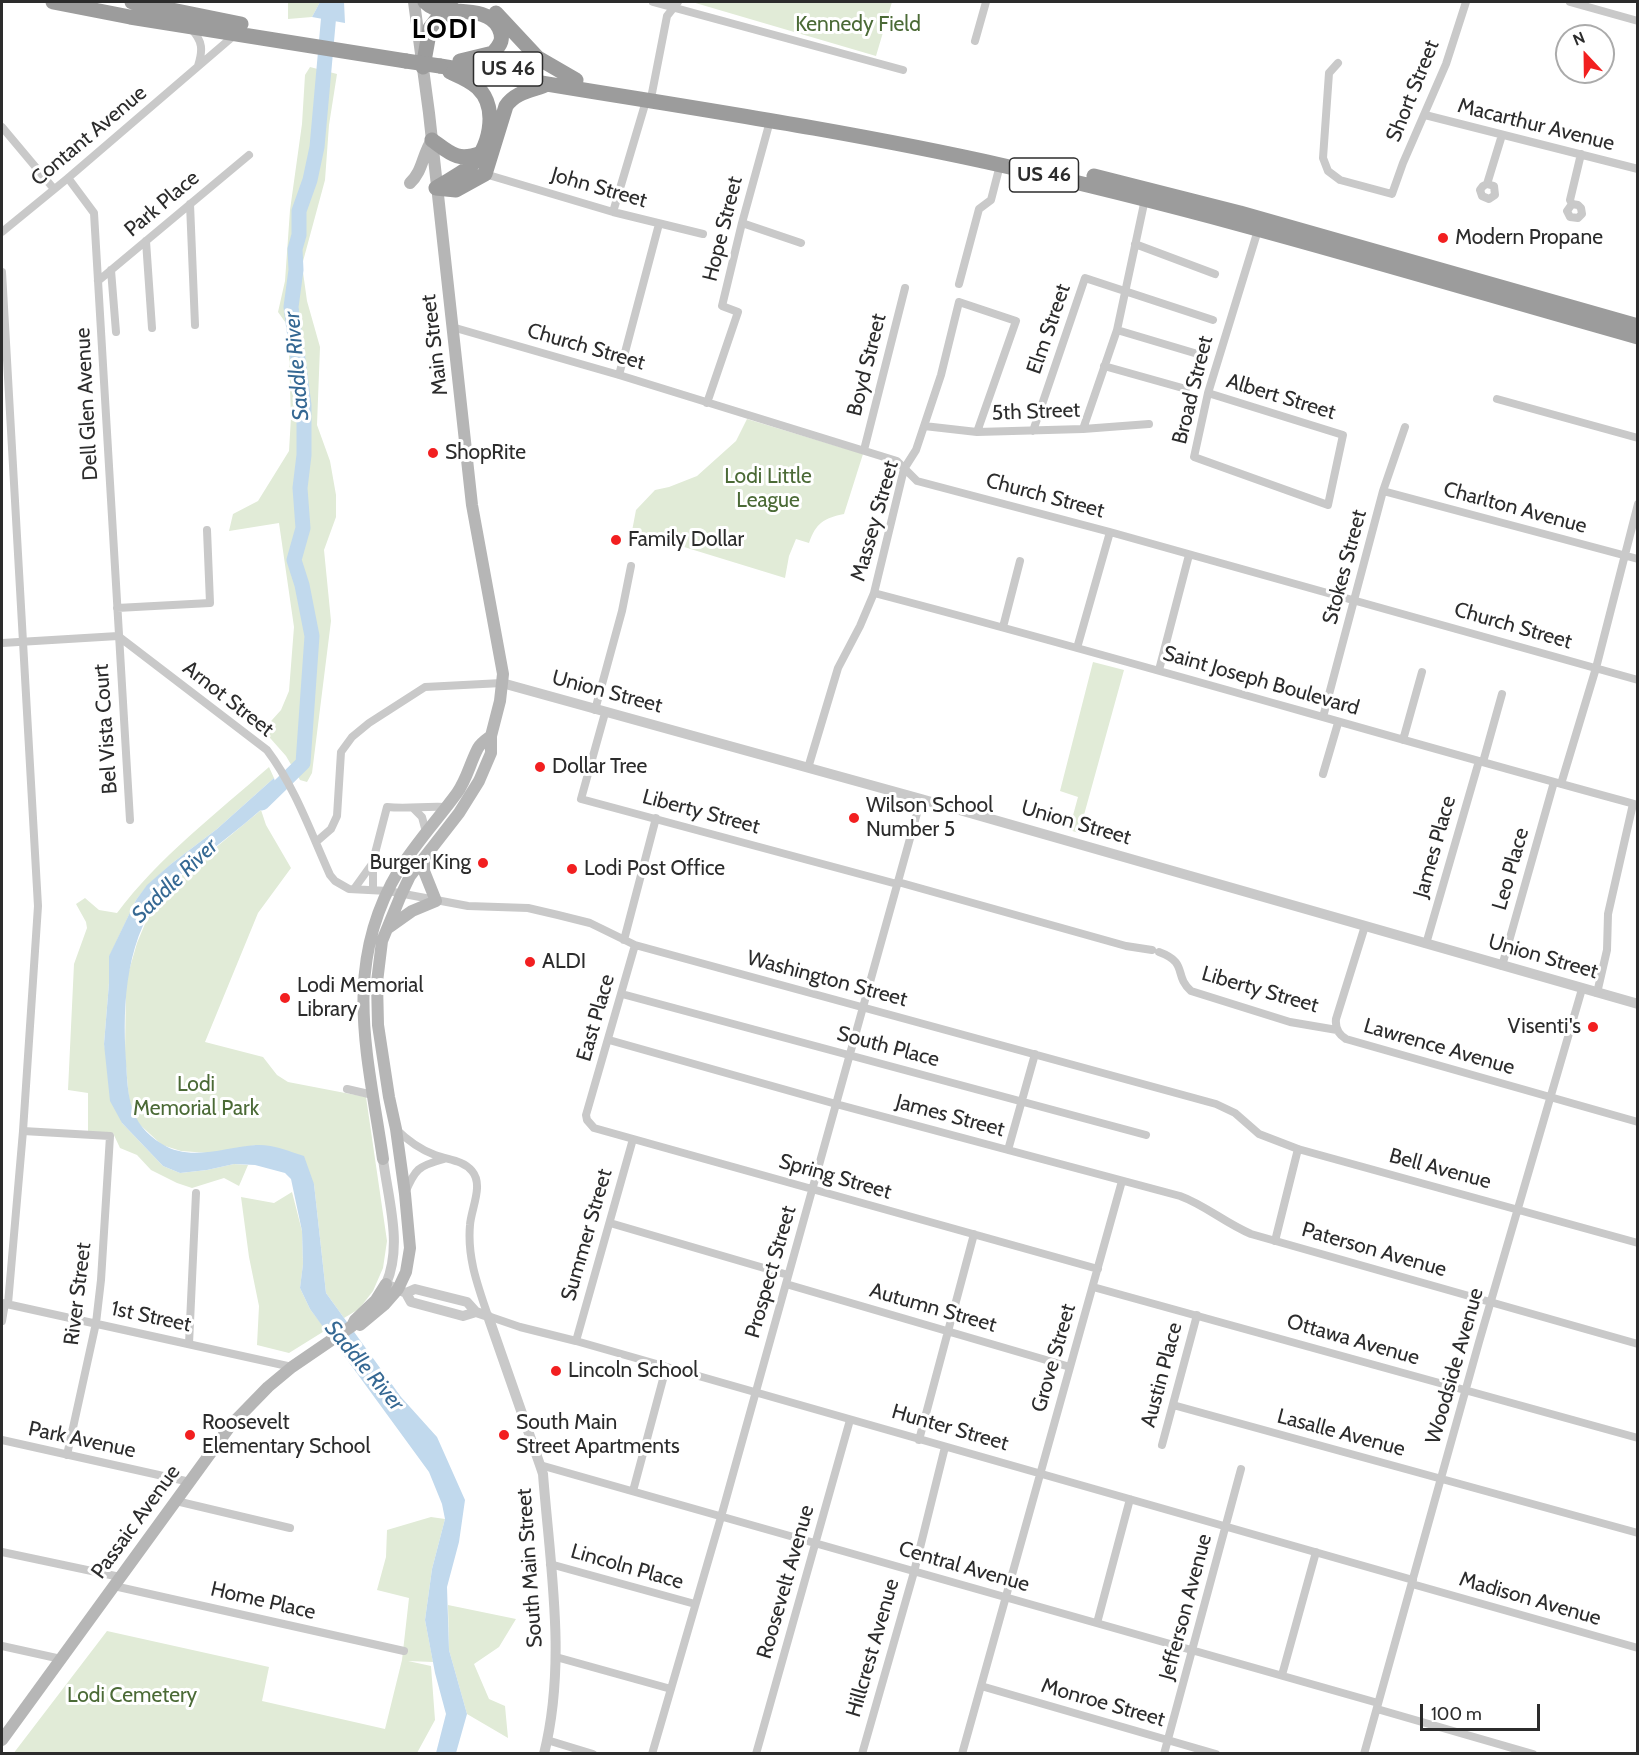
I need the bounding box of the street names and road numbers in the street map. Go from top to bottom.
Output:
street label: Short Street [1381,36,1445,146]
road number: US 46 [474,52,542,86]
street label: Contant Avenue [26,80,152,192]
street label: Macarthur Avenue [1455,93,1617,157]
road number: US 46 [1010,158,1078,192]
street label: John Street [548,162,650,214]
street label: Park Place [120,166,204,242]
street label: Hope Street [698,174,748,284]
street label: Elm Street [1022,281,1076,377]
street label: Main Street [416,293,454,397]
street label: Boyd Street [842,311,892,419]
street label: Church Street [524,318,648,376]
street label: Dell Glen Avenue [70,327,104,481]
street label: Broad Street [1167,333,1219,447]
street label: Albert Street [1223,368,1339,426]
street label: 5th Street [991,398,1081,426]
street label: Massey Street [846,458,904,584]
street label: Church Street [983,468,1107,524]
street label: Charlton Avenue [1441,477,1589,539]
street label: Stokes Street [1318,507,1372,627]
street label: Church Street [1451,597,1575,655]
street label: Saint Joseph Boulevard [1160,641,1362,721]
street label: Arnot Street [177,656,279,742]
street label: Bel Vista Court [89,663,123,795]
street label: Union Street [549,665,665,719]
street label: Liberty Street [640,784,762,840]
street label: James Place [1408,793,1462,901]
street label: Union Street [1018,795,1134,851]
street label: Leo Place [1487,825,1535,913]
street label: Union Street [1485,929,1601,985]
street label: Washington Street [744,946,910,1012]
street label: Liberty Street [1199,961,1321,1019]
street label: East Place [572,972,620,1064]
street label: Lawrence Avenue [1361,1013,1517,1081]
street label: South Place [834,1021,942,1073]
street label: James Street [893,1089,1007,1143]
street label: Bell Avenue [1386,1143,1494,1195]
street label: Spring Street [776,1149,894,1205]
street label: Summer Street [556,1166,618,1304]
street label: Prospect Street [740,1203,802,1341]
street label: Paterson Avenue [1299,1217,1449,1283]
street label: River Street [59,1241,97,1347]
street label: Autumn Street [867,1278,999,1338]
street label: Woodside Avenue [1421,1285,1489,1447]
street label: 1st Street [109,1296,193,1338]
street label: Grove Street [1027,1301,1081,1415]
street label: Ottawa Avenue [1284,1309,1422,1371]
street label: Austin Place [1136,1320,1188,1430]
street label: Hunter Street [889,1399,1011,1457]
street label: Lasalle Avenue [1274,1404,1408,1462]
street label: Park Avenue [26,1416,138,1464]
street label: Passaic Avenue [86,1460,186,1584]
street label: South Main Street [512,1487,548,1649]
street label: Roosevelt Avenue [752,1502,820,1662]
street label: Jefferson Avenue [1154,1531,1218,1683]
street label: Central Avenue [896,1536,1032,1598]
street label: Lincoln Place [568,1539,686,1595]
street label: Madison Avenue [1456,1567,1604,1631]
street label: Hillcrest Avenue [841,1576,905,1720]
street label: Home Place [208,1577,318,1625]
street label: Monroe Street [1038,1673,1168,1733]

